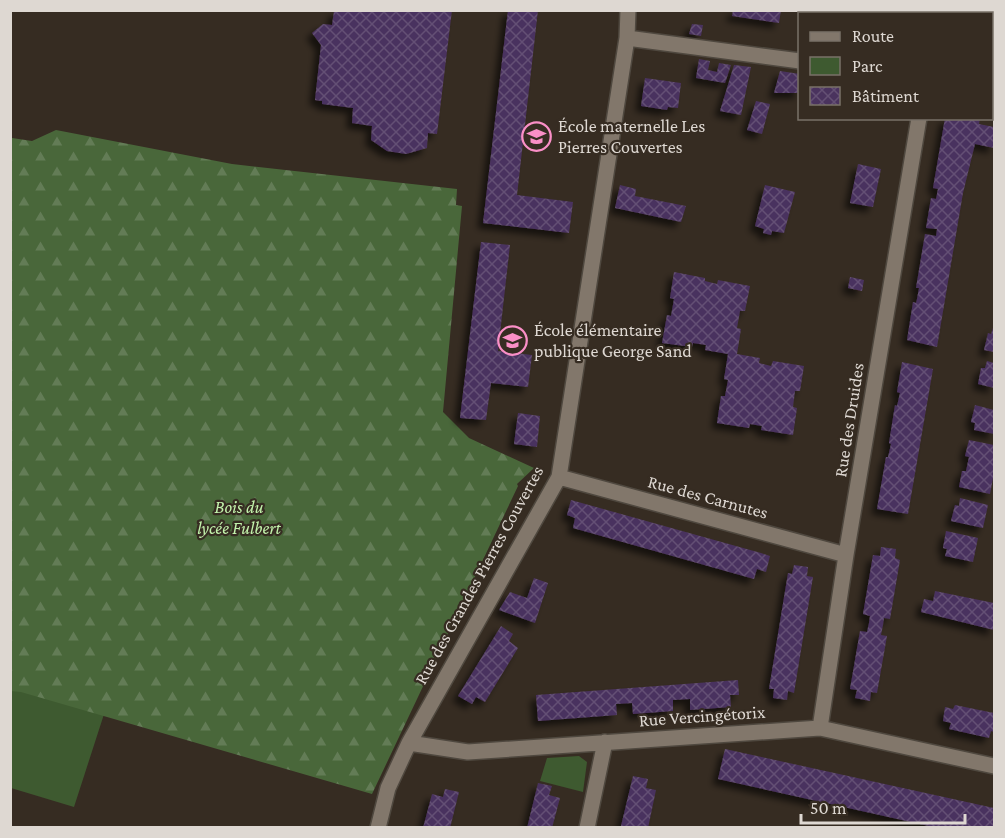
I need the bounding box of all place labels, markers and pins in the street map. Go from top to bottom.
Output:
place label: École maternelle Les Pierres Couvertes [558,116,705,157]
school or university icon: École maternelle Les Pierres Couvertes [521,120,553,152]
place label: École élémentaire publique George Sand [534,320,692,361]
school or university icon: École élémentaire publique George Sand [497,324,529,356]

